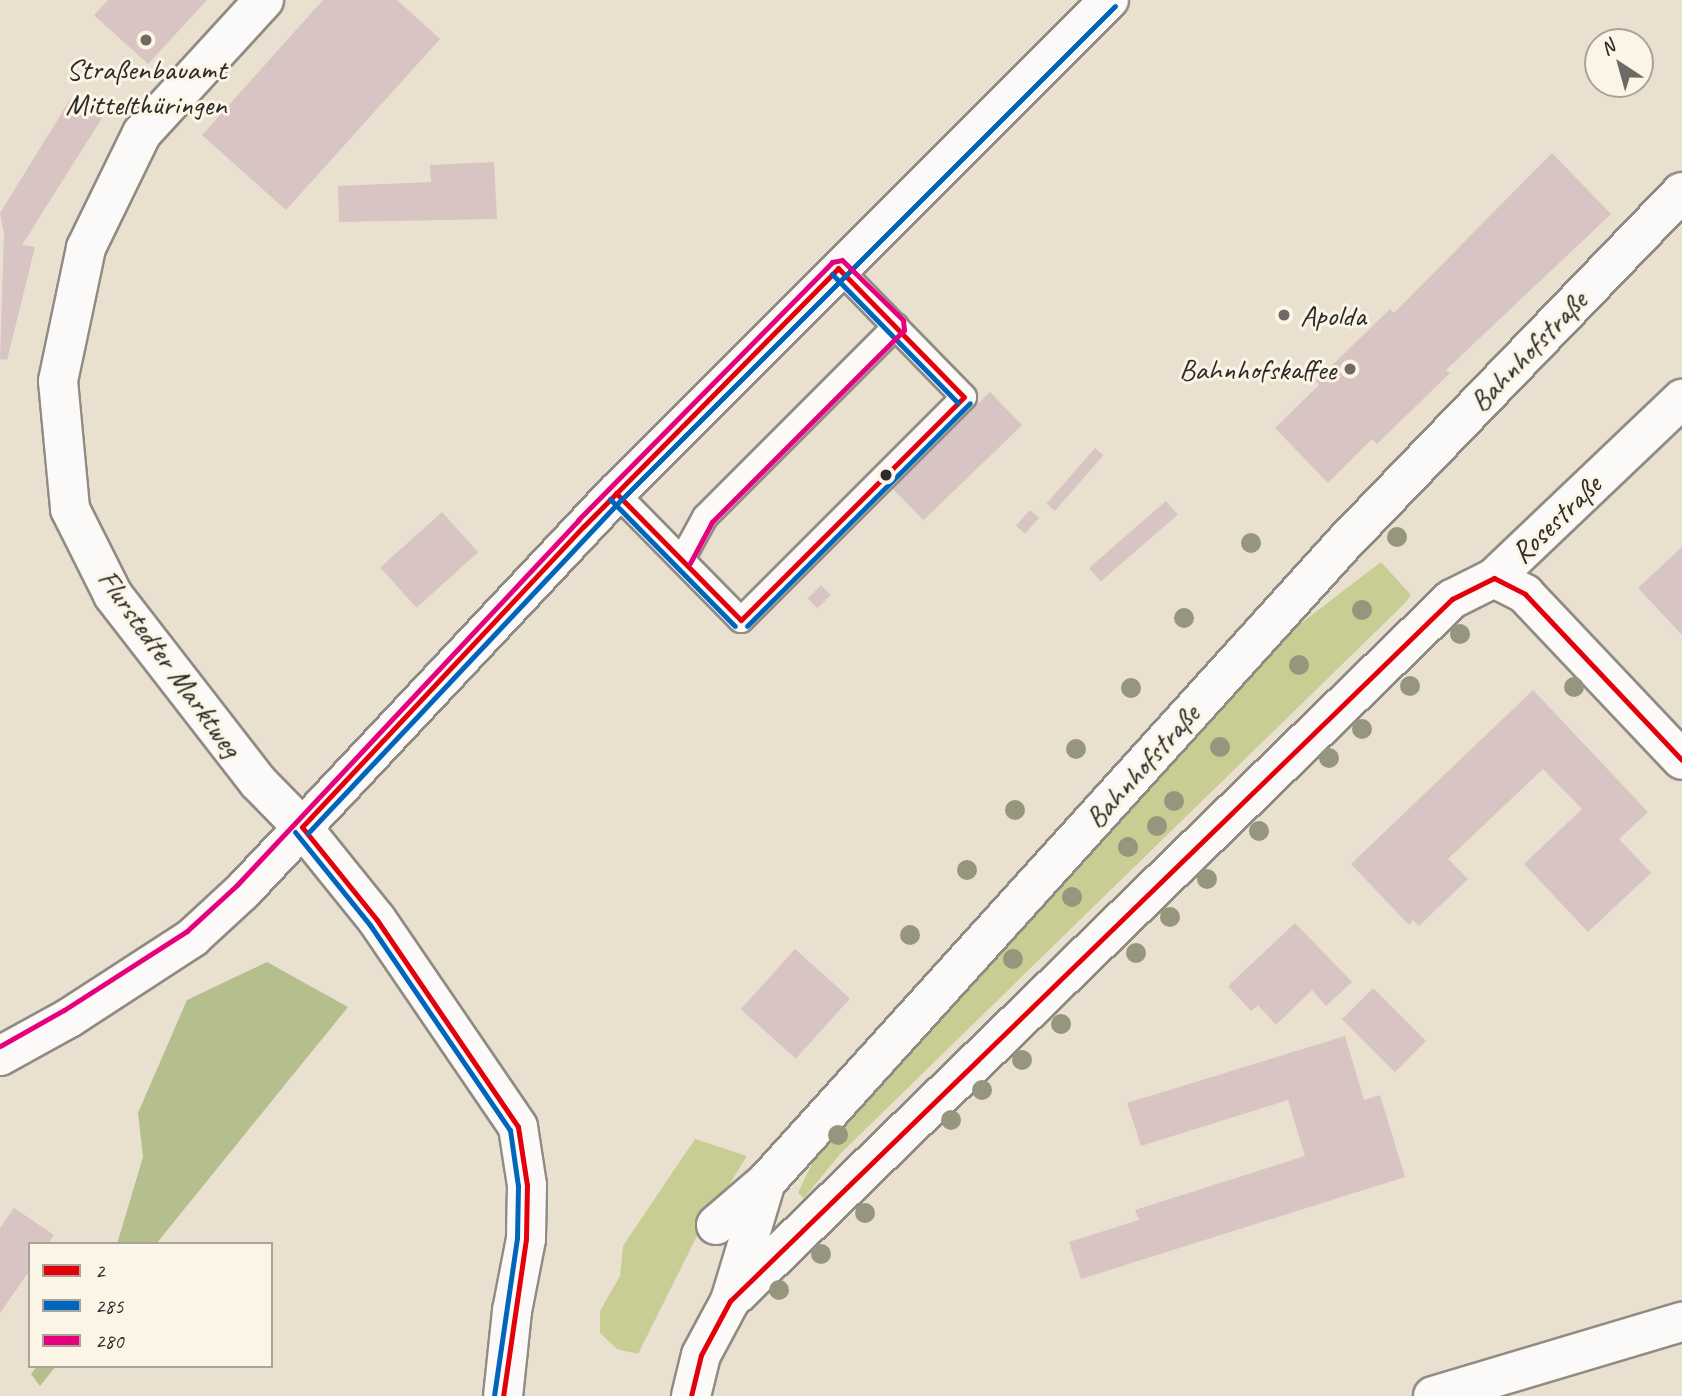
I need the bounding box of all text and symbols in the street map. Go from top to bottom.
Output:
north arrow [1584,28,1654,98]
marker: Straßenbauamt Mittelthüringen [138,32,154,48]
text: N [1596,34,1620,61]
place label: Straßenbauamt Mittelthüringen [66,51,226,122]
street label: Bahnhofstraße [1462,283,1594,419]
place label: Apolda [1300,297,1366,333]
marker: Apolda [1274,305,1294,325]
place label: Bahnhofskaffee [1179,351,1336,387]
marker: Bahnhofskaffee [1342,361,1358,377]
street label: Rosestraße [1503,467,1609,571]
unlabelled marker [879,468,893,482]
street label: Flurstedter Marktweg [90,562,250,764]
street label: Bahnhofstraße [1077,697,1207,835]
legend [28,1242,273,1368]
text: 2 [95,1258,104,1284]
text: 285 [95,1293,123,1319]
text: 280 [95,1328,123,1354]

